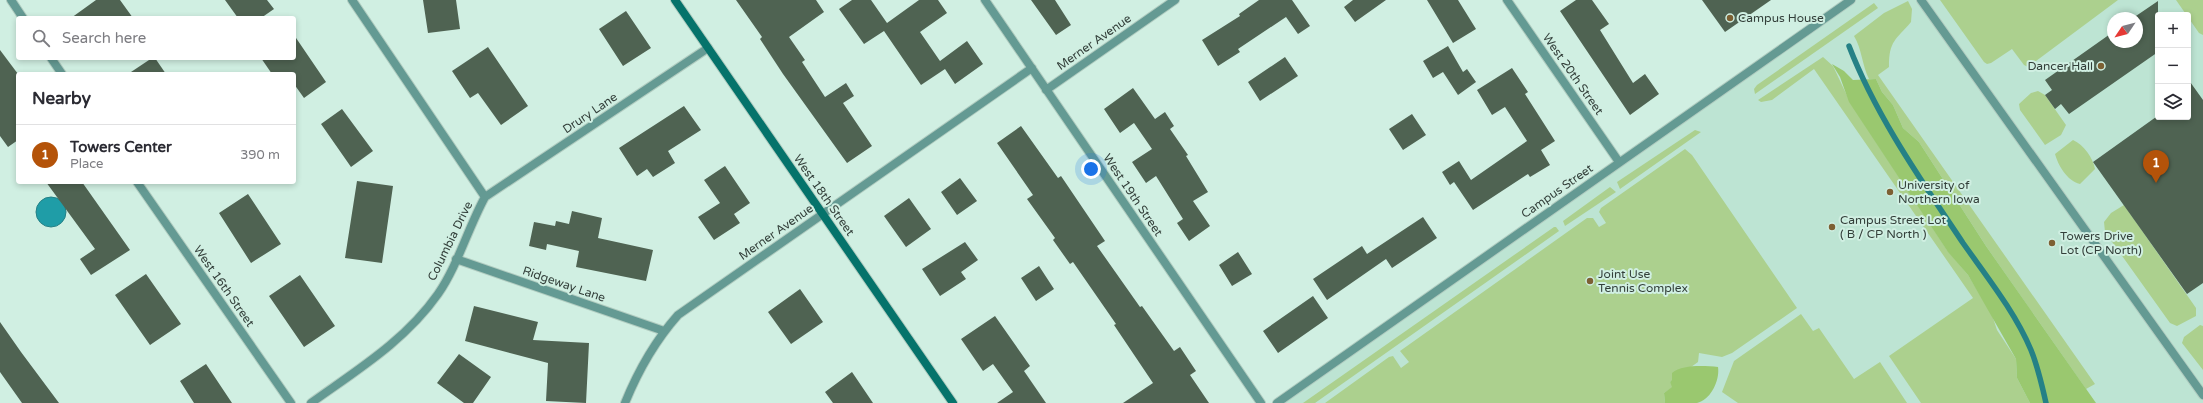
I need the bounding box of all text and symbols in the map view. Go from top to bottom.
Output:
street label: Merner Avenue [1054,11,1134,73]
place label: Campus House [1738,11,1824,25]
north arrow [2107,12,2143,48]
map controls [2155,12,2191,120]
button: + [2155,12,2191,48]
marker: Campus House [1725,13,1735,23]
search box [16,16,296,60]
icon: search [30,27,52,49]
text: Search here [62,29,146,47]
street label: West 20th Street [1540,31,1607,118]
button: − [2155,48,2191,84]
place label: Dancer Hall [2027,59,2093,73]
marker: Dancer Hall [2096,61,2106,71]
button: layers [2155,84,2191,120]
text: Nearby [32,88,91,109]
street label: Drury Lane [560,90,620,136]
text: Towers Center [70,138,172,156]
text: 1 [41,147,49,163]
text: 390 m [240,147,280,163]
pin: 1 [2143,150,2169,183]
street label: West 19th Street [1100,151,1166,239]
street label: West 18th Street [791,152,858,239]
text: Place [70,156,103,172]
your location [1081,159,1101,179]
street label: Campus Street [1519,161,1596,221]
place label: University of Northern Iowa [1898,178,1980,206]
marker: University of Northern Iowa [1885,187,1895,197]
street label: Columbia Drive [425,199,475,283]
street label: Merner Avenue [736,201,816,263]
place label: Campus Street Lot ( B / CP North ) [1840,213,1946,241]
marker: Campus Street Lot ( B / CP North ) [1827,222,1837,232]
place label: Towers Drive Lot (CP North) [2060,229,2142,257]
marker: Towers Drive Lot (CP North) [2047,238,2057,248]
street label: West 16th Street [191,243,258,330]
street label: Ridgeway Lane [521,263,608,305]
place label: Joint Use Tennis Complex [1598,267,1688,295]
marker: Joint Use Tennis Complex [1585,276,1595,286]

